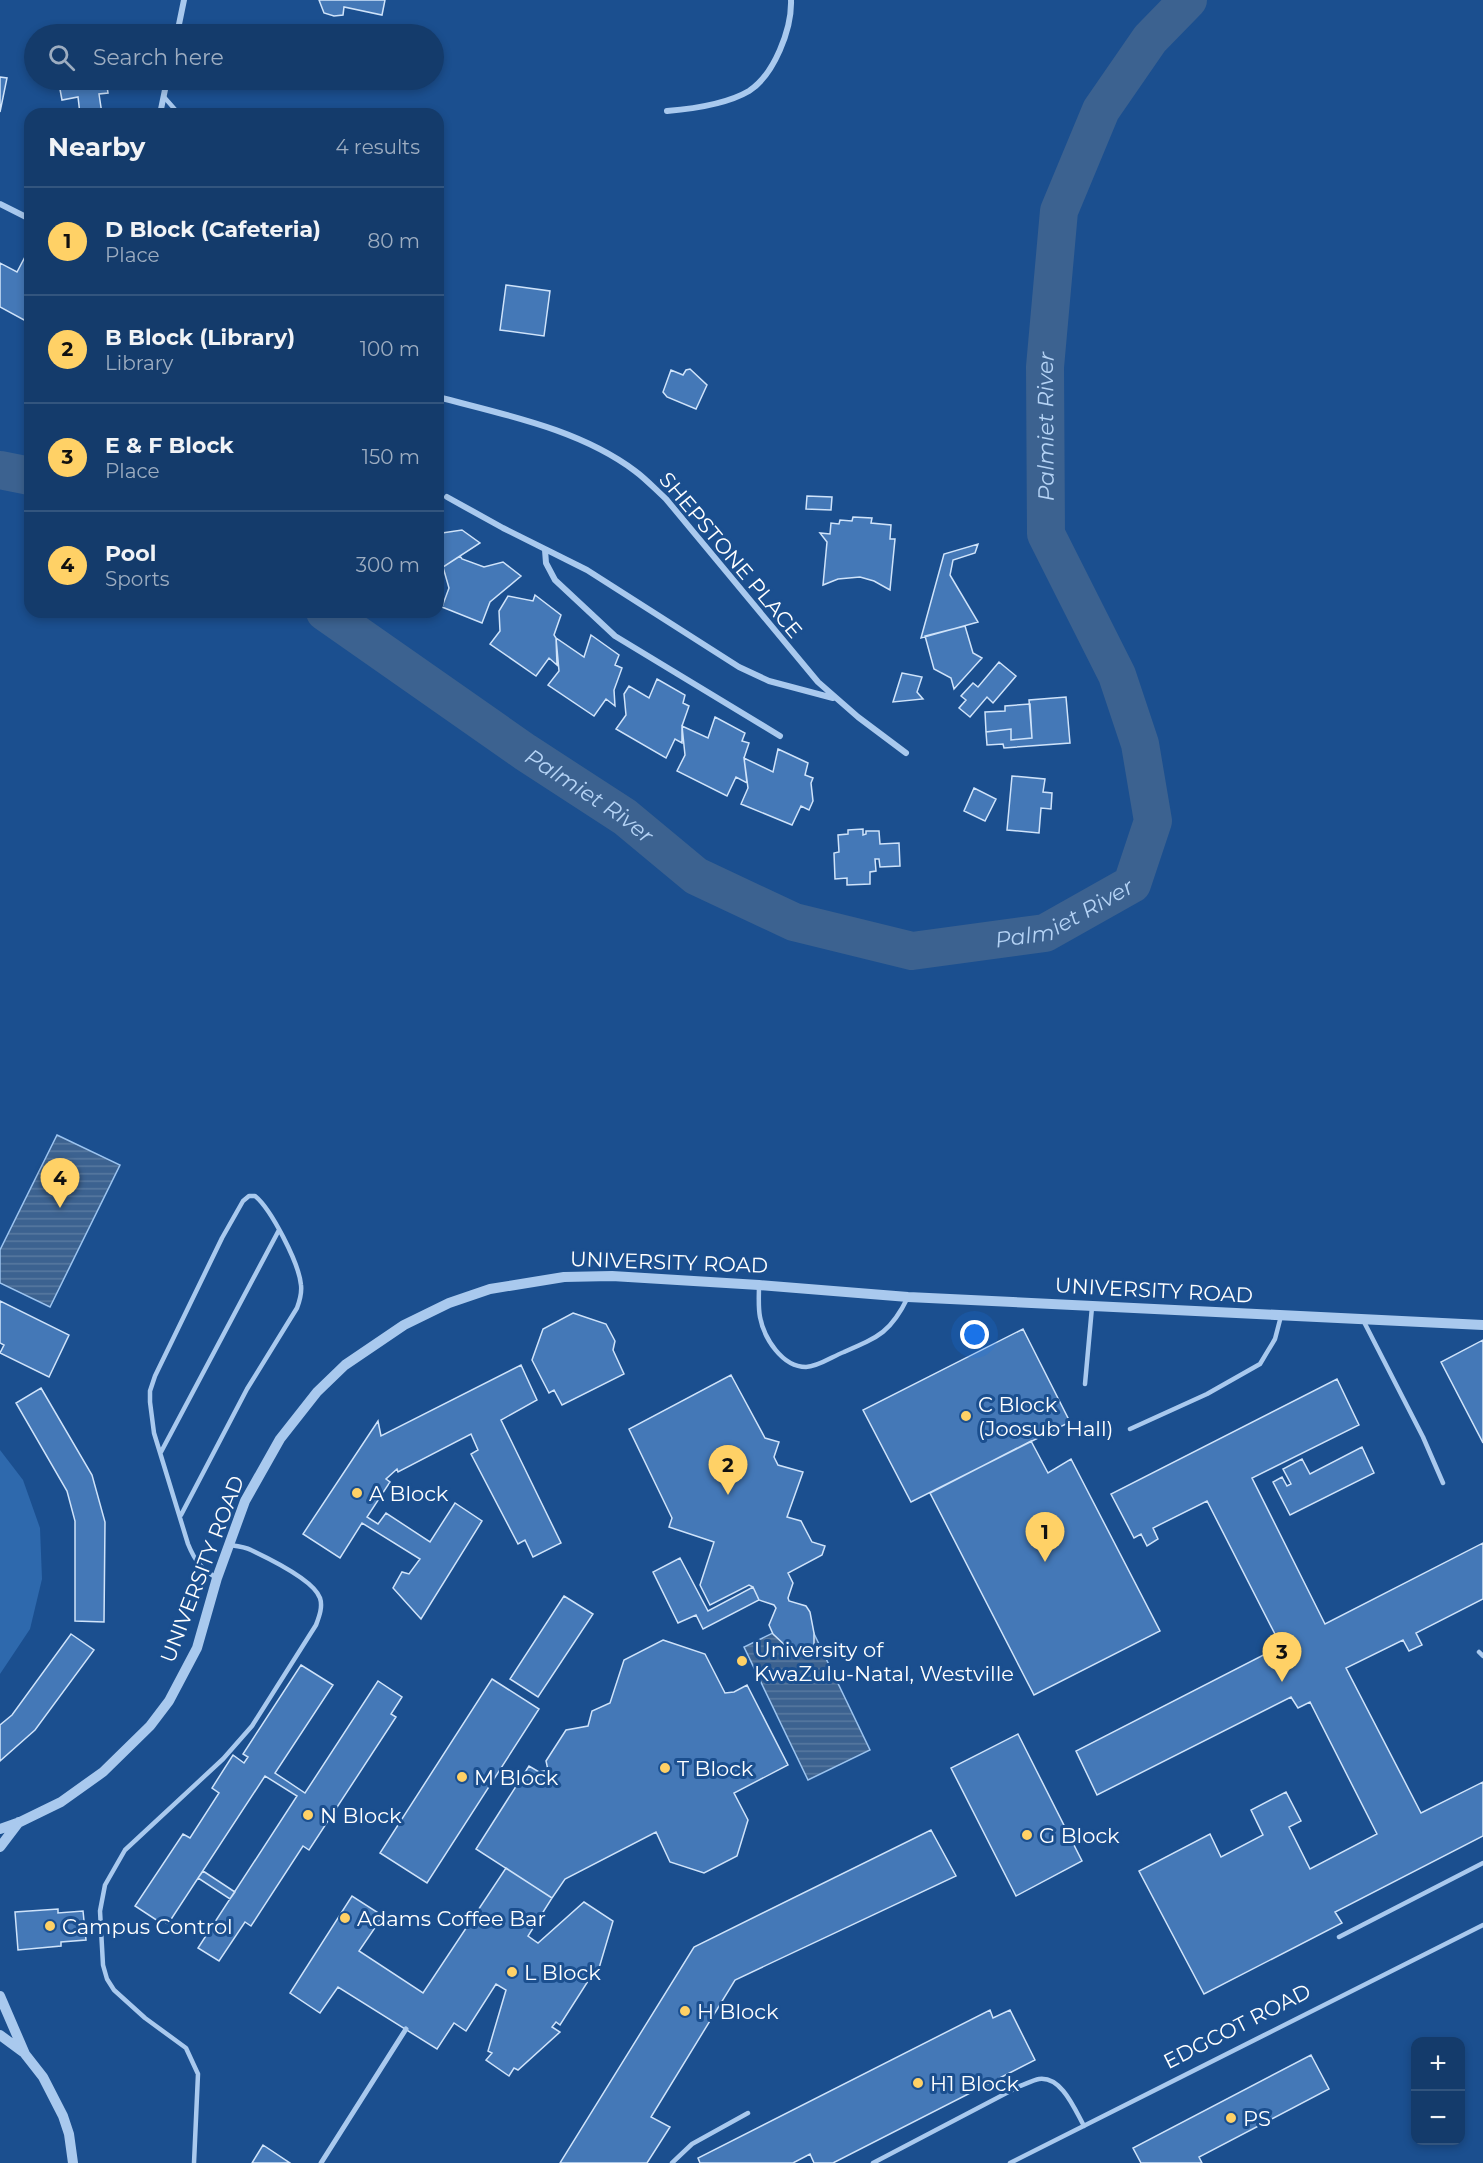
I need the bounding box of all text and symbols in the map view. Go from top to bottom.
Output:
search box [24,24,444,90]
icon: search [45,41,78,74]
text: Search here [93,44,224,71]
text: Nearby [48,131,145,163]
text: 4 results [335,135,420,159]
text: D Block (Cafeteria) [105,216,321,243]
text: 1 [64,229,71,253]
text: 80 m [368,229,420,253]
text: Place [105,243,160,267]
text: B Block (Library) [105,324,295,351]
text: 2 [62,337,73,361]
text: 100 m [360,337,420,361]
water label: Palmiet River [1031,350,1060,501]
text: Library [105,351,173,375]
text: E & F Block [105,432,234,459]
text: 3 [62,445,73,469]
text: 150 m [362,445,420,469]
text: Place [105,459,160,483]
street label: SHEPSTONE PLACE [654,467,808,643]
text: Pool [105,540,156,567]
text: 4 [61,553,74,577]
text: 300 m [356,553,420,577]
text: Sports [105,567,170,591]
water label: Palmiet River [520,742,660,849]
water label: Palmiet River [993,872,1139,953]
pin: 4 [40,1158,80,1208]
street label: UNIVERSITY ROAD [569,1246,769,1278]
street label: UNIVERSITY ROAD [1054,1272,1254,1308]
your location [960,1320,989,1349]
place label: C Block (Joosub Hall) [978,1392,1114,1441]
marker: C Block (Joosub Hall) [959,1409,973,1423]
pin: 2 [708,1446,748,1495]
street label: UNIVERSITY ROAD [155,1472,249,1666]
place label: A Block [369,1481,449,1506]
marker: A Block [350,1486,364,1500]
pin: 1 [1026,1512,1064,1562]
pin: 3 [1262,1632,1302,1682]
place label: University of KwaZulu-Natal, Westville [754,1637,1014,1686]
marker: University of KwaZulu-Natal, Westville [735,1654,749,1668]
place label: T Block [677,1756,754,1781]
marker: T Block [658,1761,672,1775]
place label: M Block [474,1765,559,1790]
marker: M Block [455,1770,469,1784]
place label: N Block [320,1803,402,1828]
marker: N Block [301,1808,315,1822]
place label: G Block [1039,1823,1120,1848]
marker: G Block [1020,1828,1034,1842]
place label: Adams Coffee Bar [357,1906,546,1931]
marker: Adams Coffee Bar [338,1911,352,1925]
place label: Campus Control [62,1914,233,1939]
marker: Campus Control [43,1919,57,1933]
place label: L Block [524,1960,601,1985]
marker: L Block [505,1965,519,1979]
street label: EDGCOT ROAD [1159,1978,1315,2074]
place label: H Block [697,1999,779,2024]
marker: H Block [678,2004,692,2018]
map controls [1411,2037,1465,2145]
button: + [1411,2037,1465,2091]
place label: H1 Block [930,2071,1019,2096]
marker: H1 Block [911,2076,925,2090]
button: − [1411,2091,1465,2145]
place label: PS [1243,2106,1271,2131]
marker: PS [1224,2111,1238,2125]

